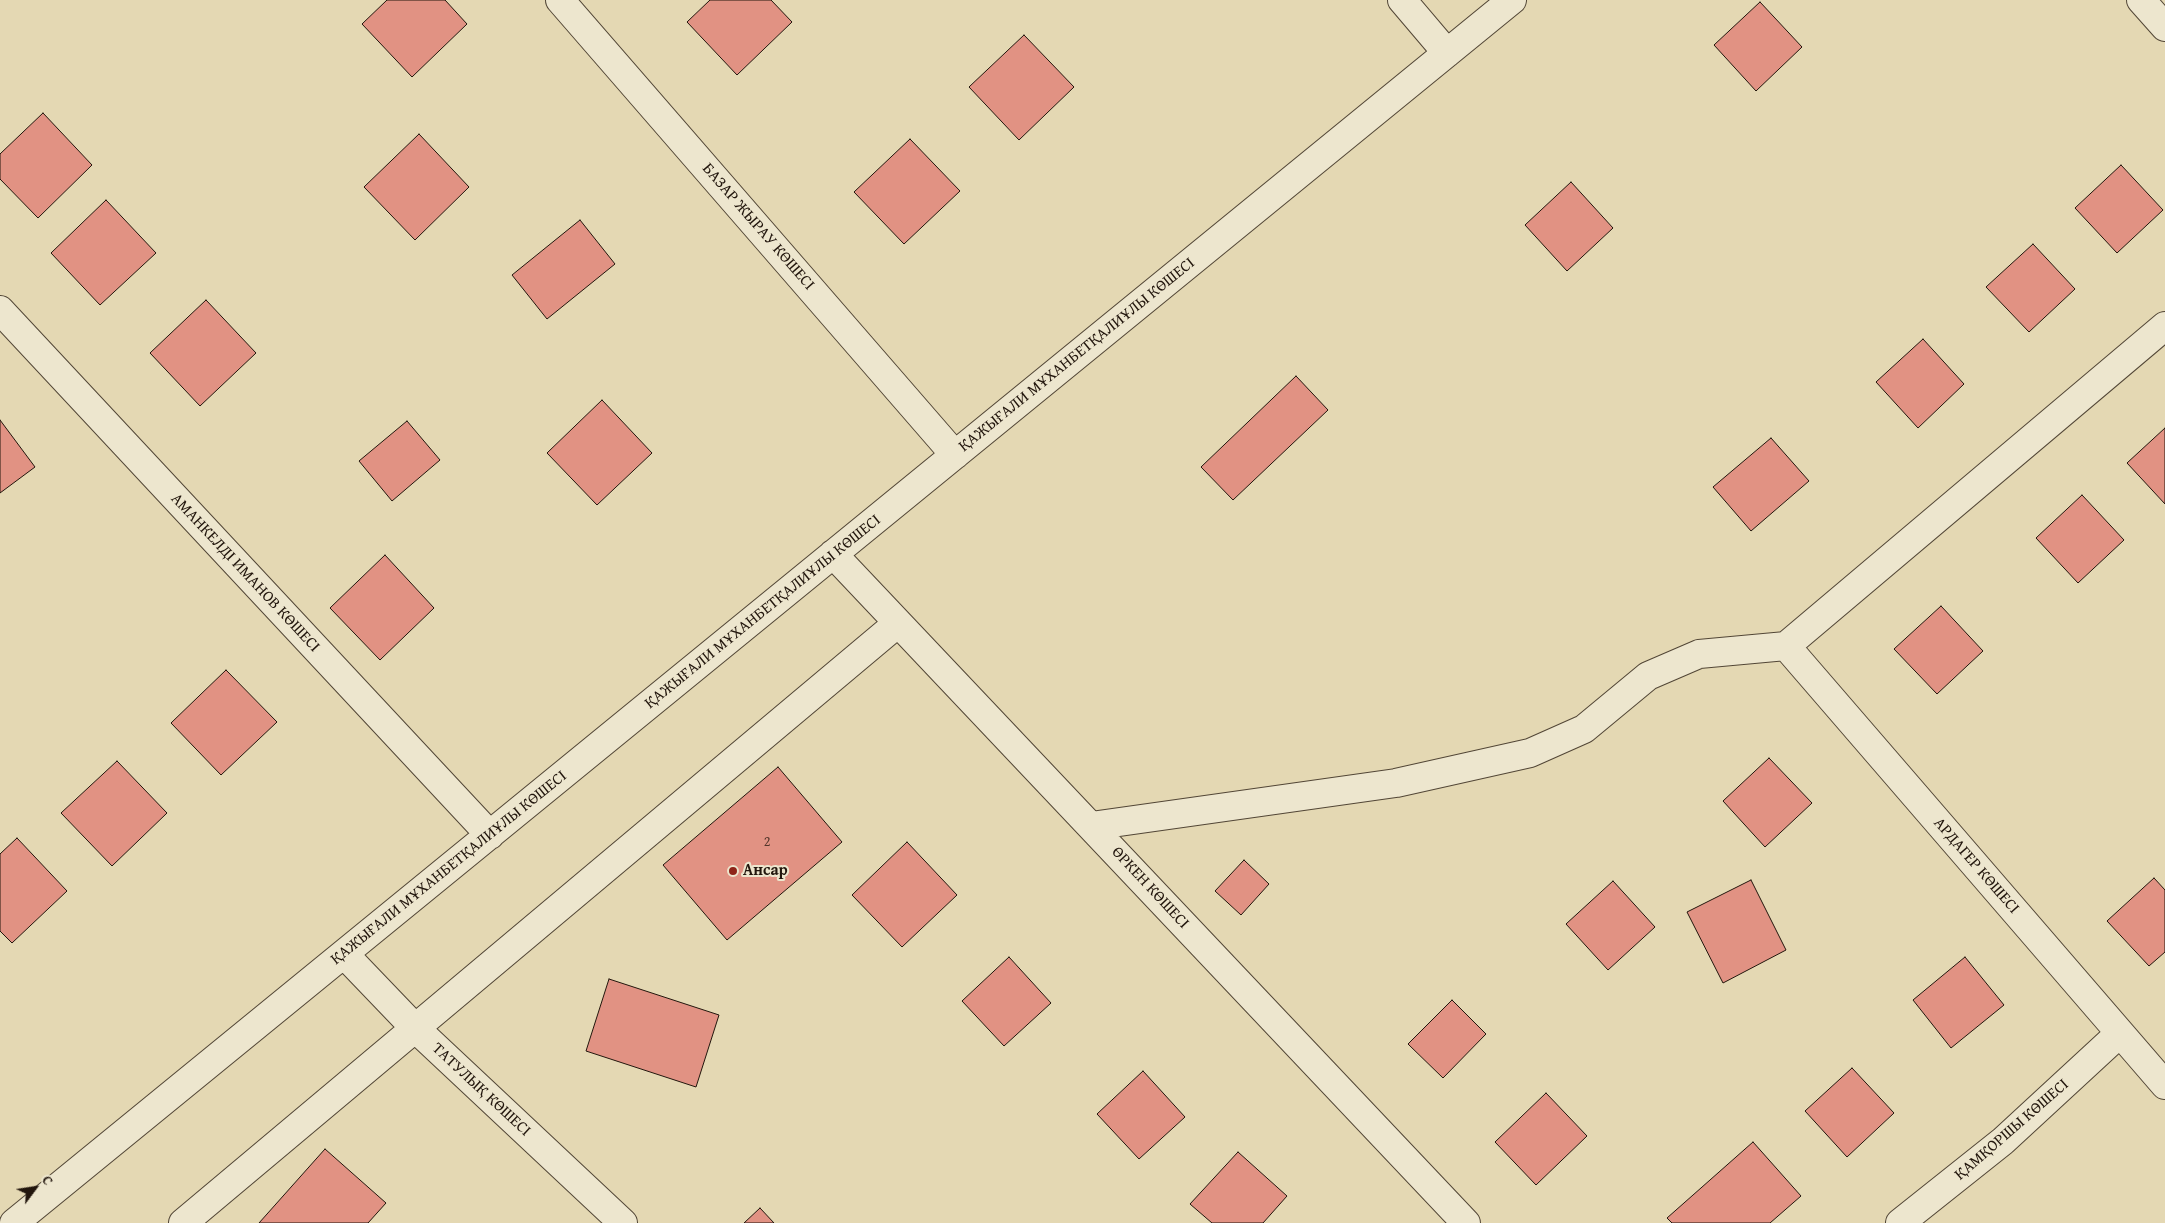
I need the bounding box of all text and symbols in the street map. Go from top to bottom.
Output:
street label: БАЗАР ЖЫРАУ КӨШЕСІ [698,160,818,294]
street label: ҚАЖЫҒАЛИ МҰХАНБЕТҚАЛИҰЛЫ КӨШЕСІ [955,254,1199,456]
street label: АМАНКЕЛДІ ИМАНОВ КӨШЕСІ [166,490,324,656]
street label: ҚАЖЫҒАЛИ МҰХАНБЕТҚАЛИҰЛЫ КӨШЕСІ [641,511,885,713]
street label: ҚАЖЫҒАЛИ МҰХАНБЕТҚАЛИҰЛЫ КӨШЕСІ [327,767,571,969]
street label: АРДАГЕР КӨШЕСІ [1929,814,2023,918]
house number: 2 [764,834,770,850]
street label: ӨРКЕН КӨШЕСІ [1107,843,1193,933]
place label: Ансар [743,861,788,881]
marker: Ансар [727,865,739,877]
street label: ТАТУЛЫҚ КӨШЕСІ [428,1039,534,1141]
street label: ҚАМҚОРШЫ КӨШЕСІ [1951,1075,2073,1185]
north arrow [10,1163,60,1213]
text: С [37,1172,58,1189]

